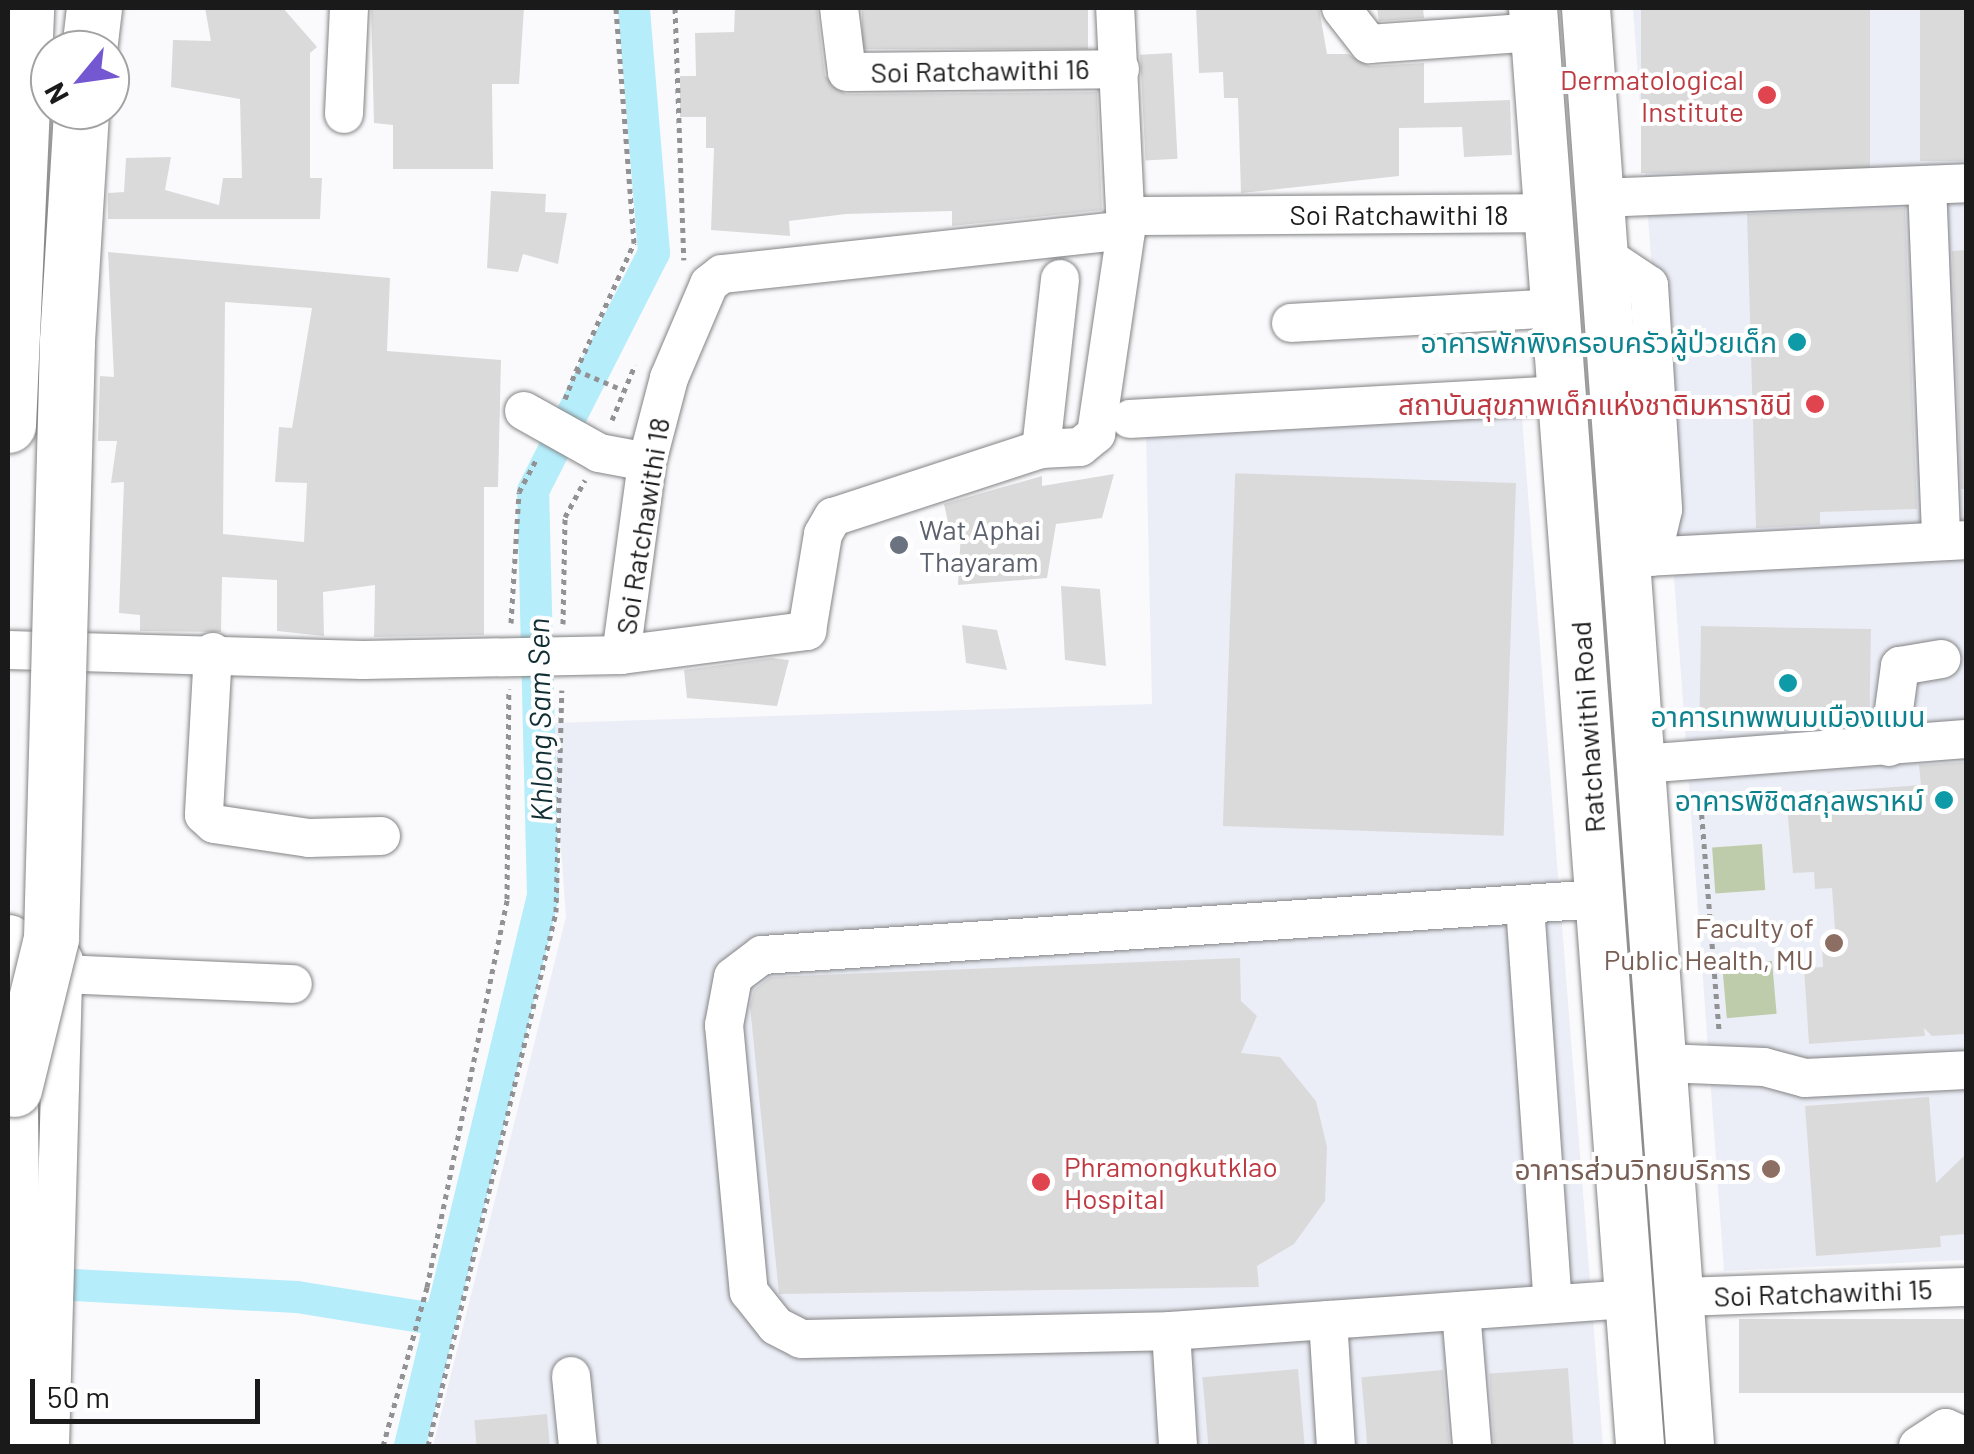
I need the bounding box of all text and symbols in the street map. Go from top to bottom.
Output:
north arrow [30,30,130,130]
street label: Soi Ratchawithi 16 [870,51,1090,89]
place label: Dermatological Institute [1560,62,1744,128]
text: N [36,77,75,110]
marker: Dermatological Institute [1754,82,1780,108]
street label: Soi Ratchawithi 18 [1290,197,1508,231]
place label: อาคารพักพิงครอบครัวผู้ป่วยเด็ก [1421,325,1777,359]
marker: อาคารพักพิงครอบครัวผู้ป่วยเด็ก [1786,331,1808,353]
place label: สถาบันสุขภาพเด็กแห่งชาติมหาราชินี [1398,387,1792,421]
marker: สถาบันสุขภาพเด็กแห่งชาติมหาราชินี [1802,391,1828,417]
street label: Soi Ratchawithi 18 [608,415,676,637]
place label: Wat Aphai Thayaram [919,512,1041,578]
marker: Wat Aphai Thayaram [888,534,910,556]
water label: Khlong Sam Sen [519,618,559,822]
street label: Ratchawithi Road [1563,620,1611,834]
marker: อาคารเทพพนมเมืองแมน [1777,672,1799,694]
place label: อาคารเทพพนมเมืองแมน [1650,699,1926,733]
place label: อาคารพิชิตสกุลพราหม์ [1675,783,1924,817]
marker: อาคารพิชิตสกุลพราหม์ [1933,789,1955,811]
place label: Faculty of Public Health, MU [1604,910,1814,976]
marker: Faculty of Public Health, MU [1823,932,1845,954]
place label: Phramongkutklao Hospital [1064,1149,1278,1215]
place label: อาคารส่วนวิทยบริการ [1515,1152,1751,1186]
marker: อาคารส่วนวิทยบริการ [1760,1158,1782,1180]
marker: Phramongkutklao Hospital [1028,1169,1054,1195]
street label: Soi Ratchawithi 15 [1713,1271,1933,1313]
scale bar [35,1359,265,1421]
text: 50 m [47,1378,110,1414]

